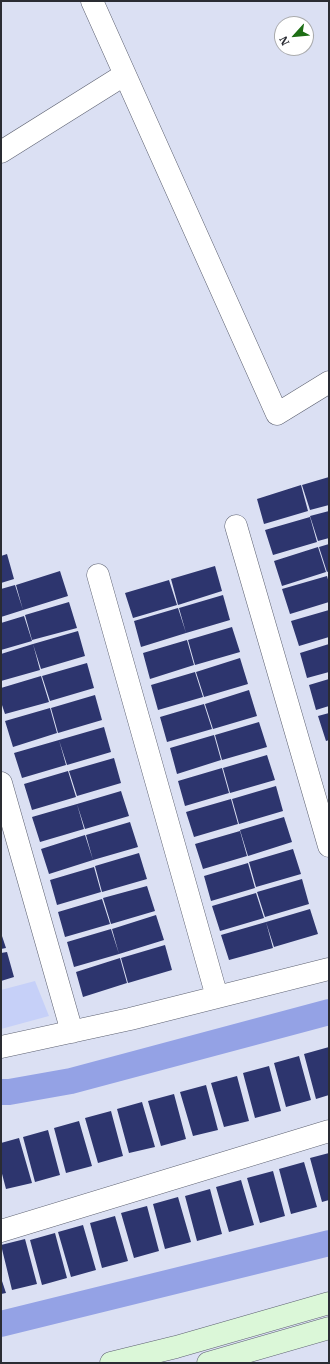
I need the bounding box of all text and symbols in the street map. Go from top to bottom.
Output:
north arrow [274,16,314,56]
text: N [276,34,292,48]

